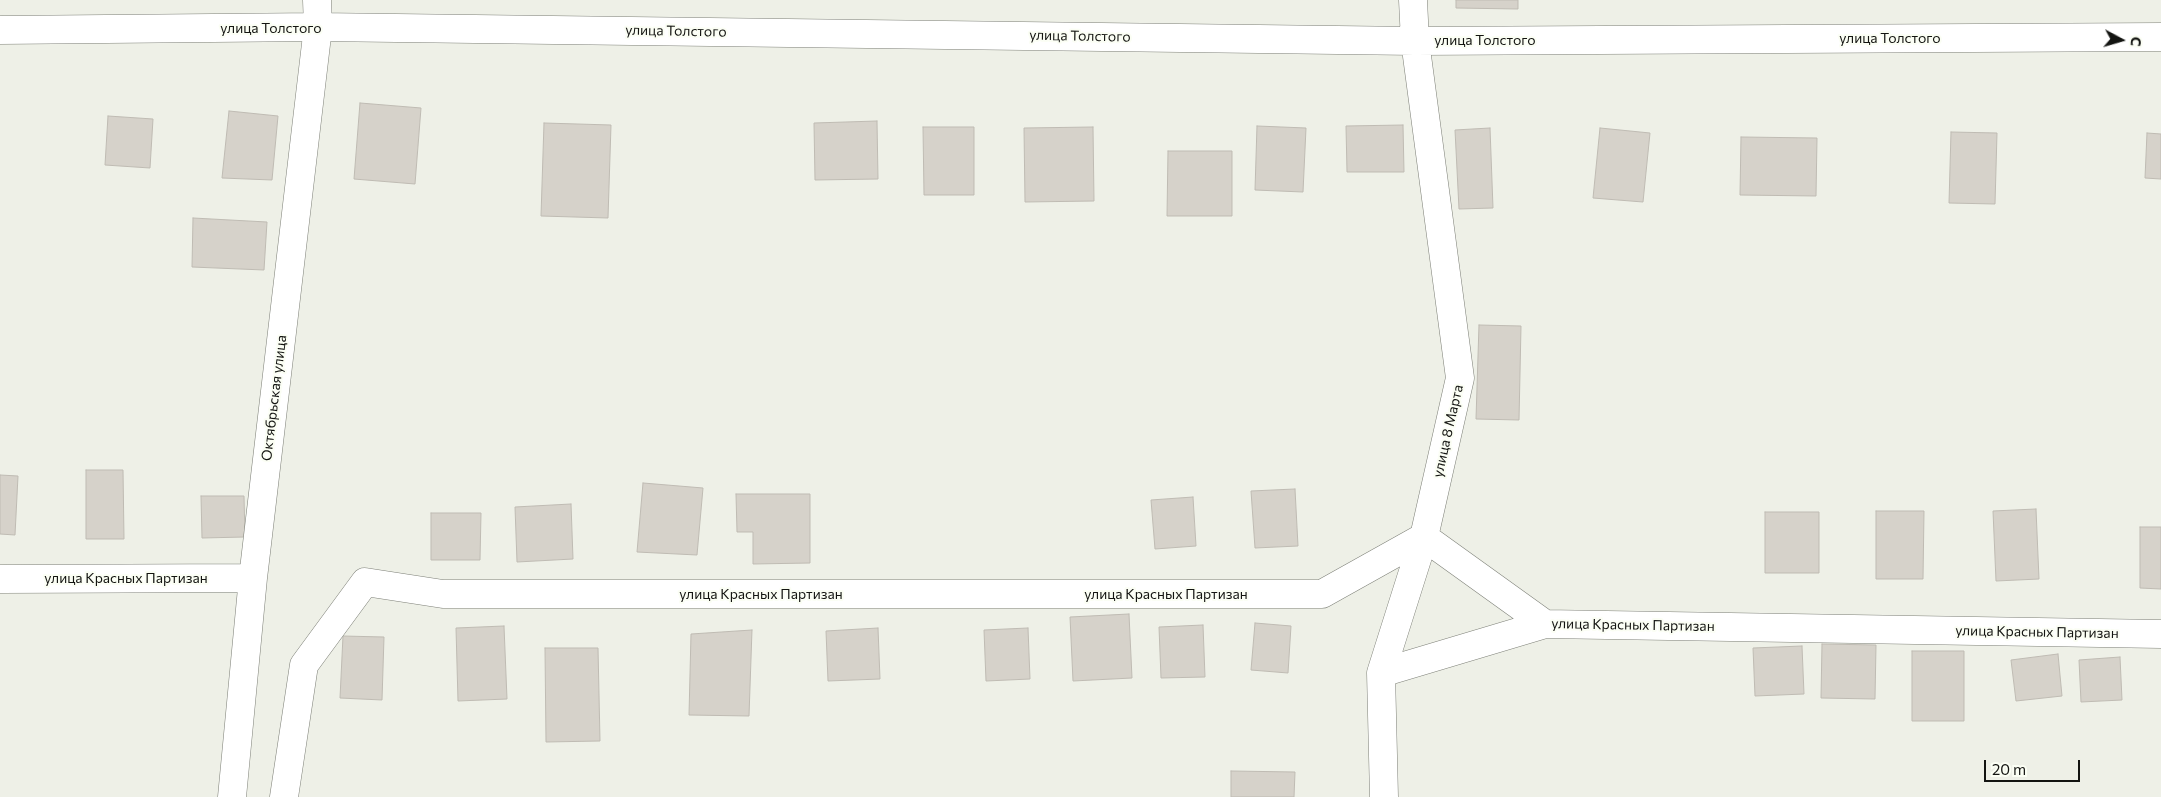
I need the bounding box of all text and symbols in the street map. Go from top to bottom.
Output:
north arrow [2096,15,2146,65]
street label: улица Толстого [220,20,322,36]
street label: улица Толстого [625,22,727,40]
street label: улица Толстого [1029,27,1131,45]
street label: улица Толстого [1839,30,1941,46]
street label: улица Толстого [1434,32,1536,48]
text: С [2127,36,2145,47]
street label: Октябрьская улица [258,334,290,462]
street label: улица 8 Марта [1429,383,1467,479]
street label: улица Красных Партизан [44,570,208,586]
street label: улица Красных Партизан [679,586,843,602]
street label: улица Красных Партизан [1084,586,1248,602]
street label: улица Красных Партизан [1551,615,1715,635]
street label: улица Красных Партизан [1955,622,2119,642]
scale bar [1986,750,2082,782]
text: 20 m [1992,760,2026,778]

